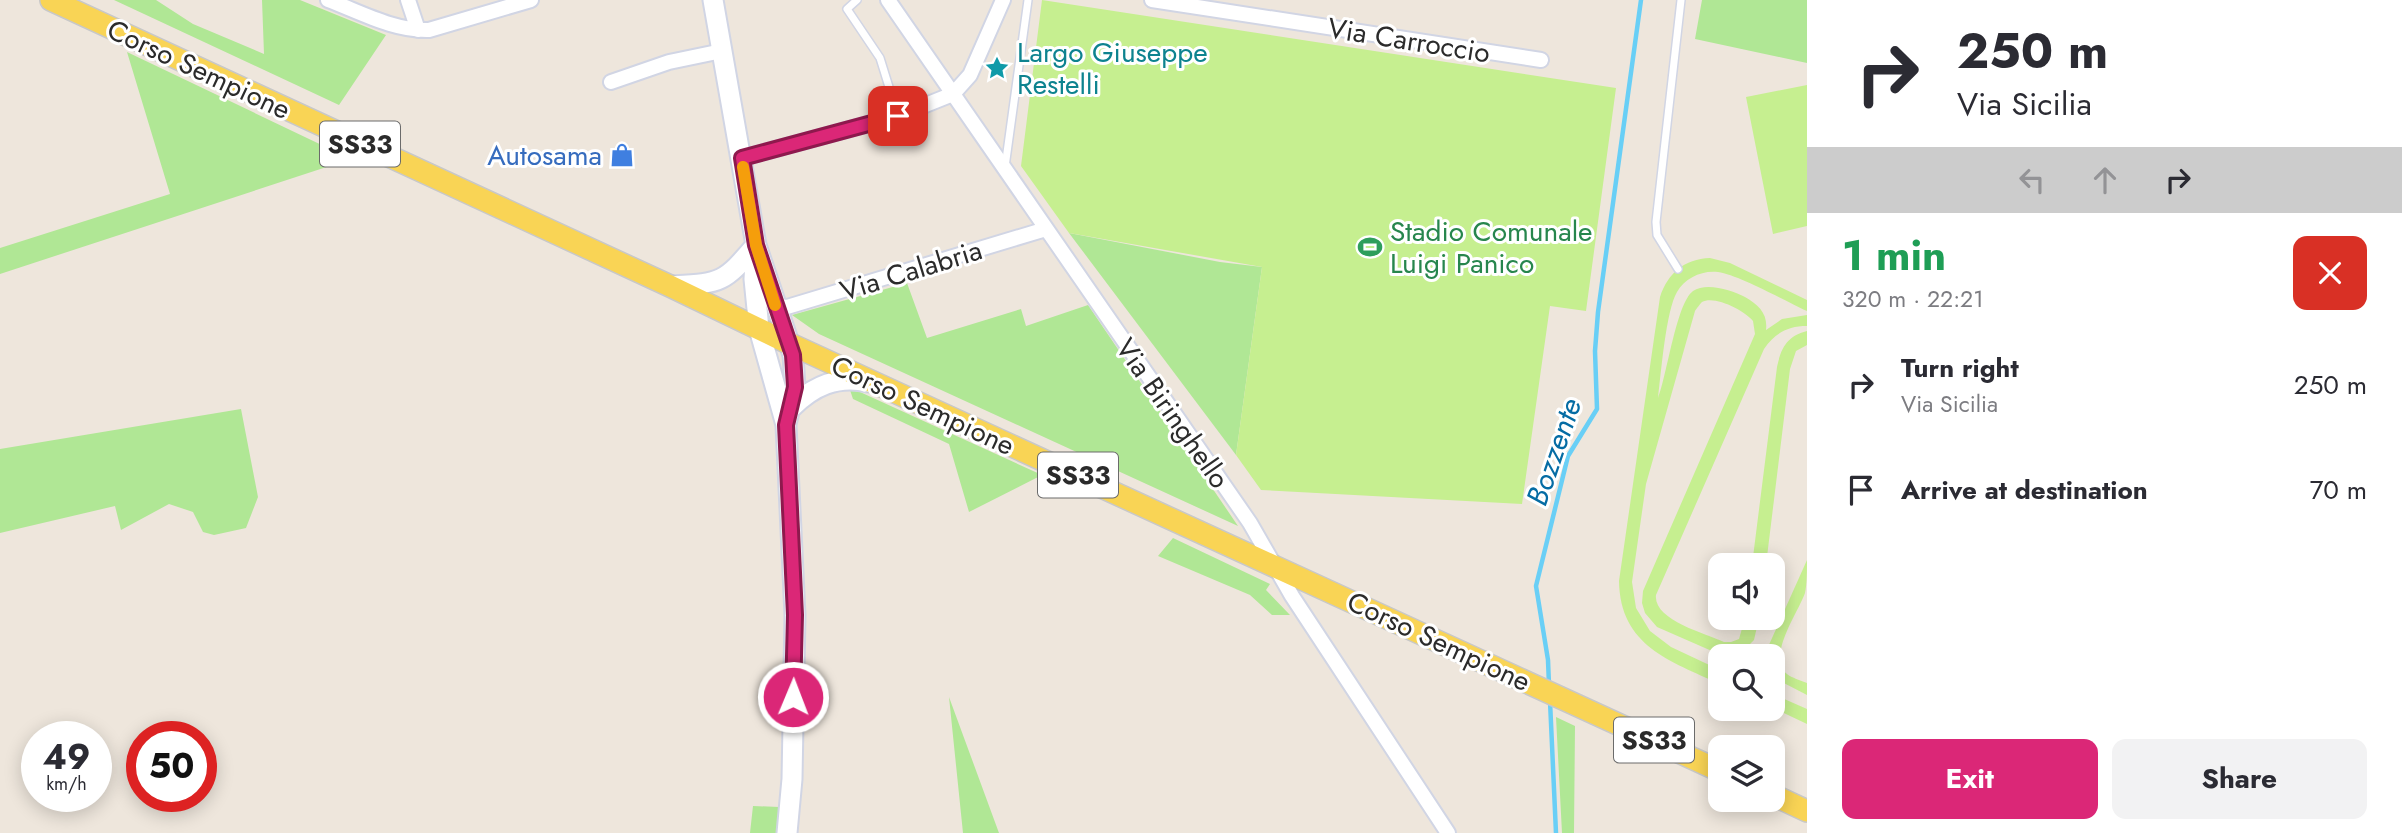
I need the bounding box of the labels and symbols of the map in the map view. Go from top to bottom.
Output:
street label: Via Carroccio [1325,7,1493,74]
street label: Corso Sempione [100,9,297,130]
place label: Largo Giuseppe Restelli [1017,32,1208,105]
place icon: Largo Giuseppe Restelli [983,54,1011,82]
pin [868,86,928,146]
road number: SS33 [320,122,400,167]
place label: Autosama [487,135,602,176]
shop icon: Autosama [608,141,636,169]
place label: Stadio Comunale Luigi Panico [1390,211,1593,284]
street label: Via Calabria [835,229,987,311]
sports icon: Stadio Comunale Luigi Panico [1356,233,1384,261]
street label: Via Biringhello [1106,330,1240,497]
street label: Corso Sempione [824,345,1021,466]
water label: Bozzente [1515,392,1592,511]
road number: SS33 [1038,453,1118,498]
street label: Corso Sempione [1340,581,1537,702]
position arrow [756,660,830,734]
road number: SS33 [1614,718,1694,762]
speed limit sign: 50 [126,721,217,812]

